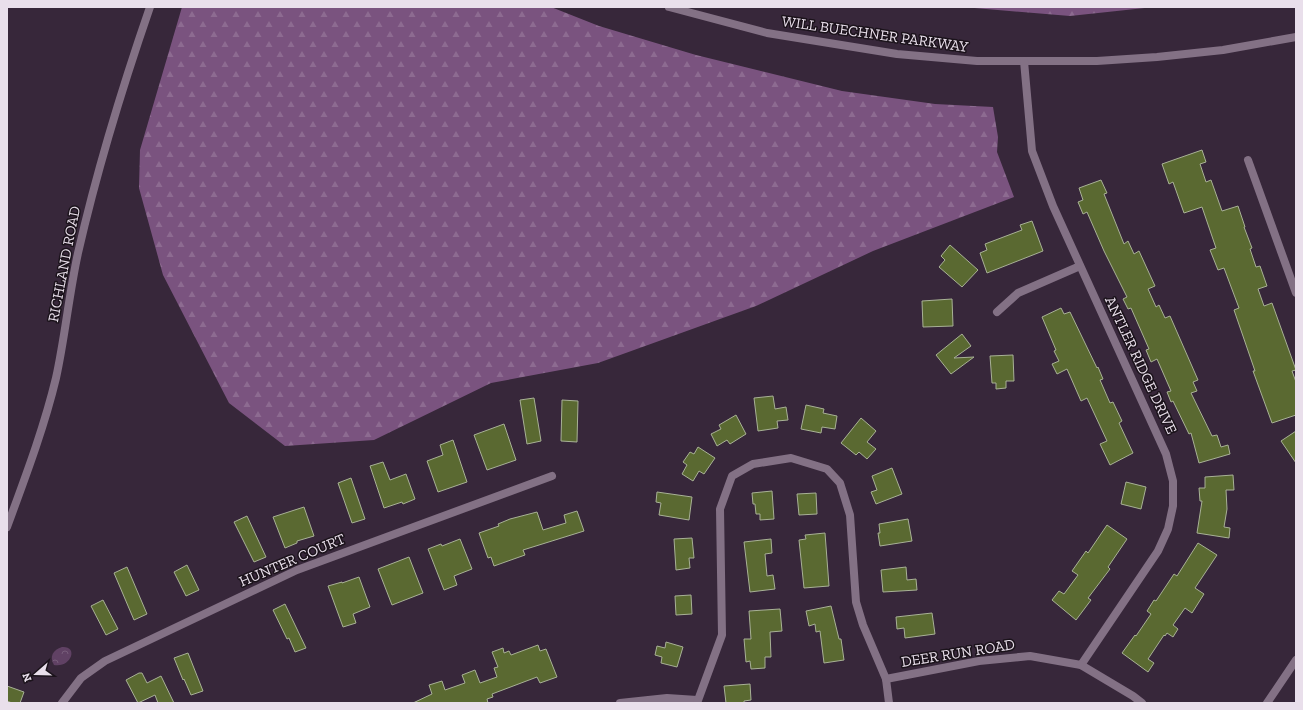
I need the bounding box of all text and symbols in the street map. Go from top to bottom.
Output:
street label: WILL BUECHNER PARKWAY [781,12,970,56]
street label: RICHLAND ROAD [44,204,84,324]
street label: ANTLER RIDGE DRIVE [1101,293,1181,437]
street label: HUNTER COURT [236,530,348,590]
street label: DEER RUN ROAD [900,635,1016,671]
north arrow [16,654,56,694]
text: N [19,671,35,683]

